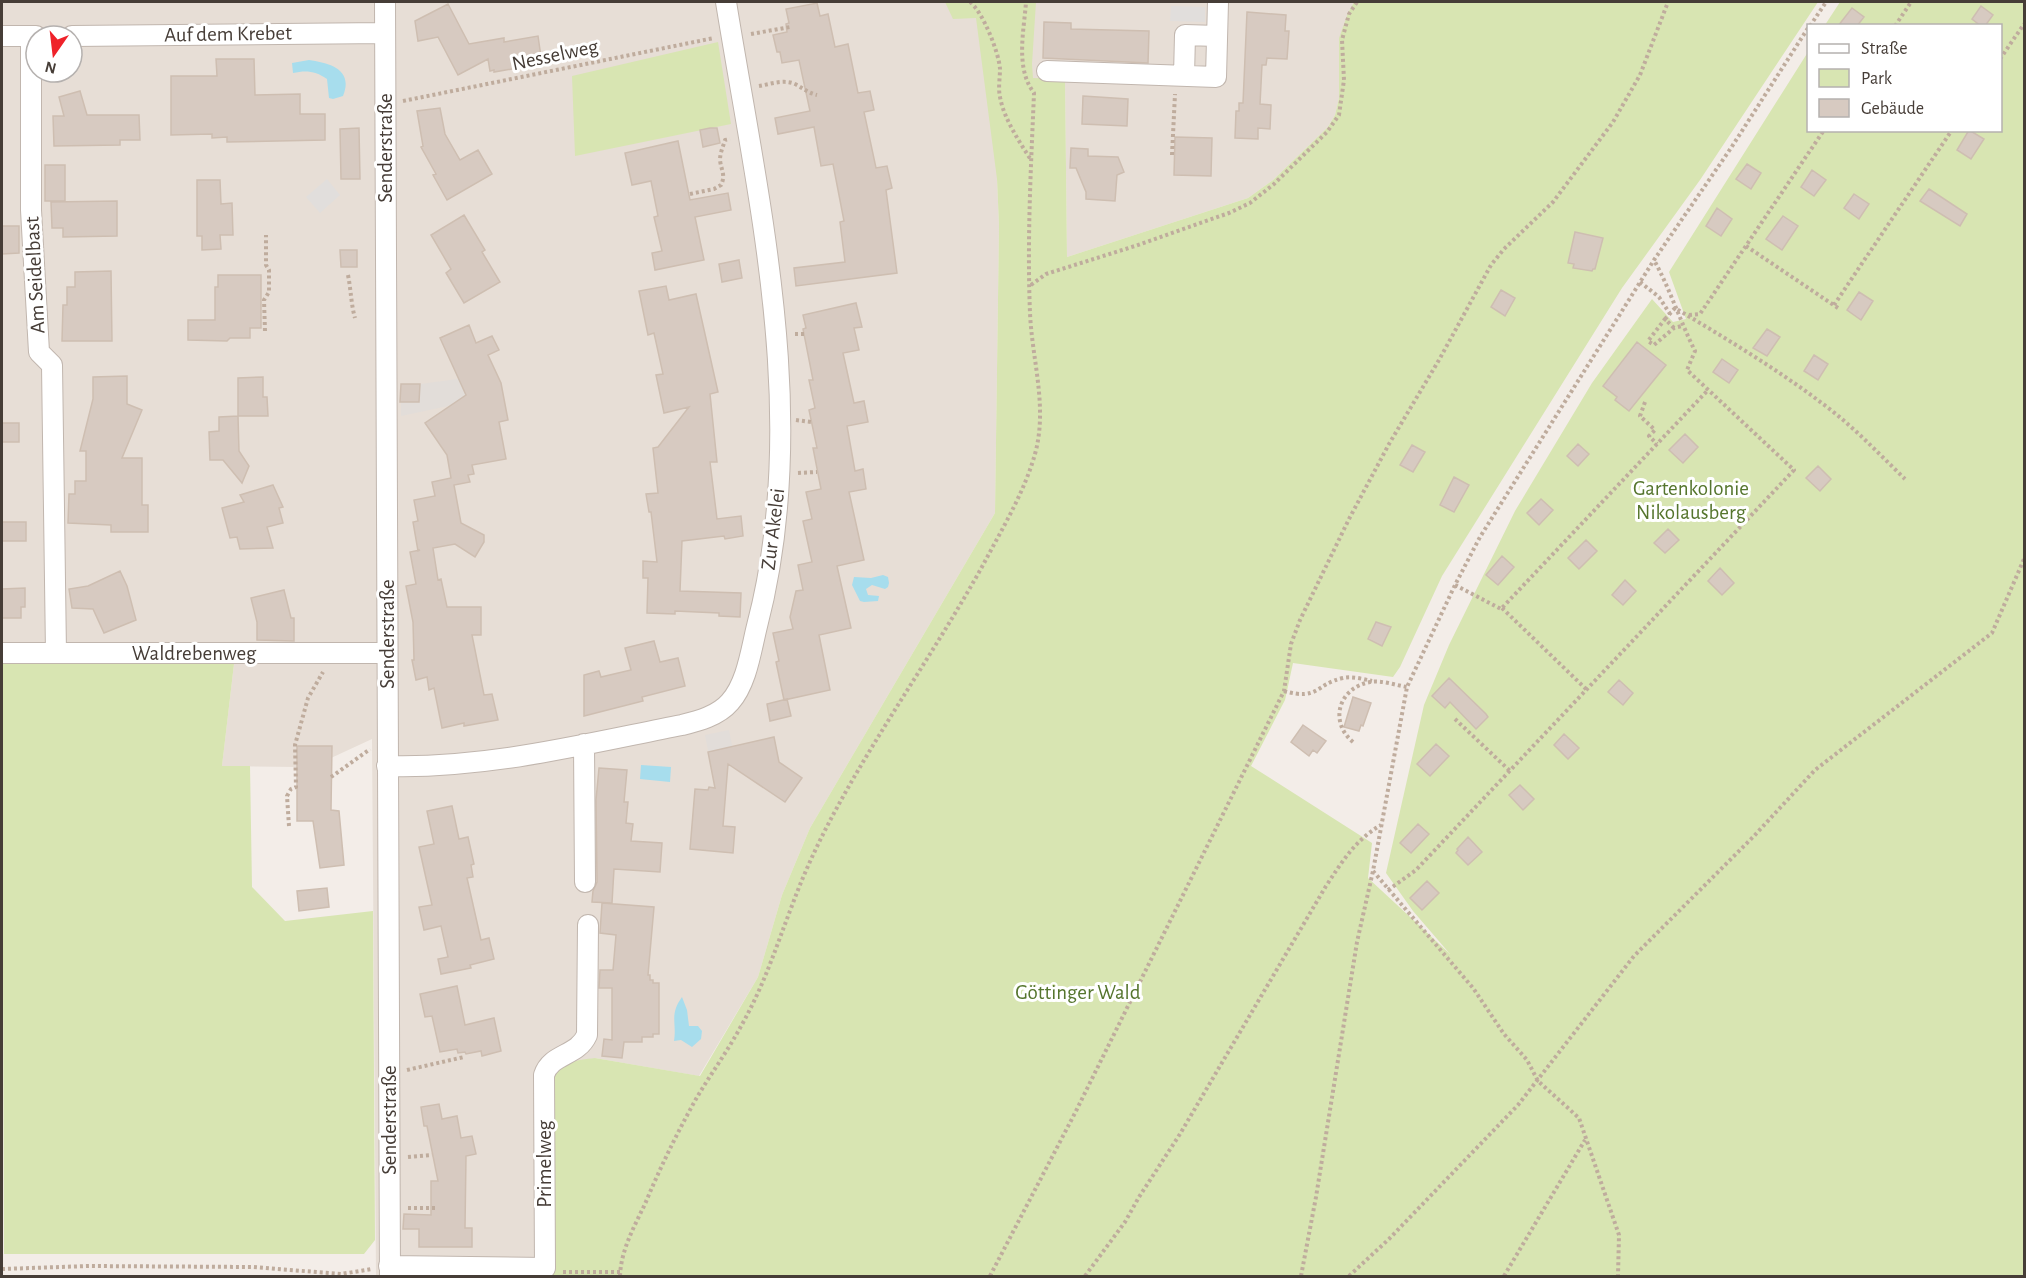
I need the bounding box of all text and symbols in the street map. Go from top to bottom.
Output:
street label: Auf dem Krebet [164,22,292,46]
north arrow [24,24,84,84]
legend [1807,24,2002,132]
street label: Nesselweg [510,35,601,74]
text: Straße [1861,40,1907,58]
text: N [43,58,58,77]
text: Park [1861,70,1893,88]
street label: Senderstraße [375,93,396,203]
text: Gebäude [1861,100,1924,118]
street label: Am Seidelbast [21,216,49,334]
park label: Gartenkolonie Nikolausberg [1633,478,1749,523]
street label: Zur Akelei [758,487,788,571]
street label: Senderstraße [377,579,398,689]
street label: Waldrebenweg [132,643,257,664]
park label: Göttinger Wald [1015,982,1141,1003]
street label: Senderstraße [379,1065,400,1175]
street label: Primelweg [534,1119,555,1208]

